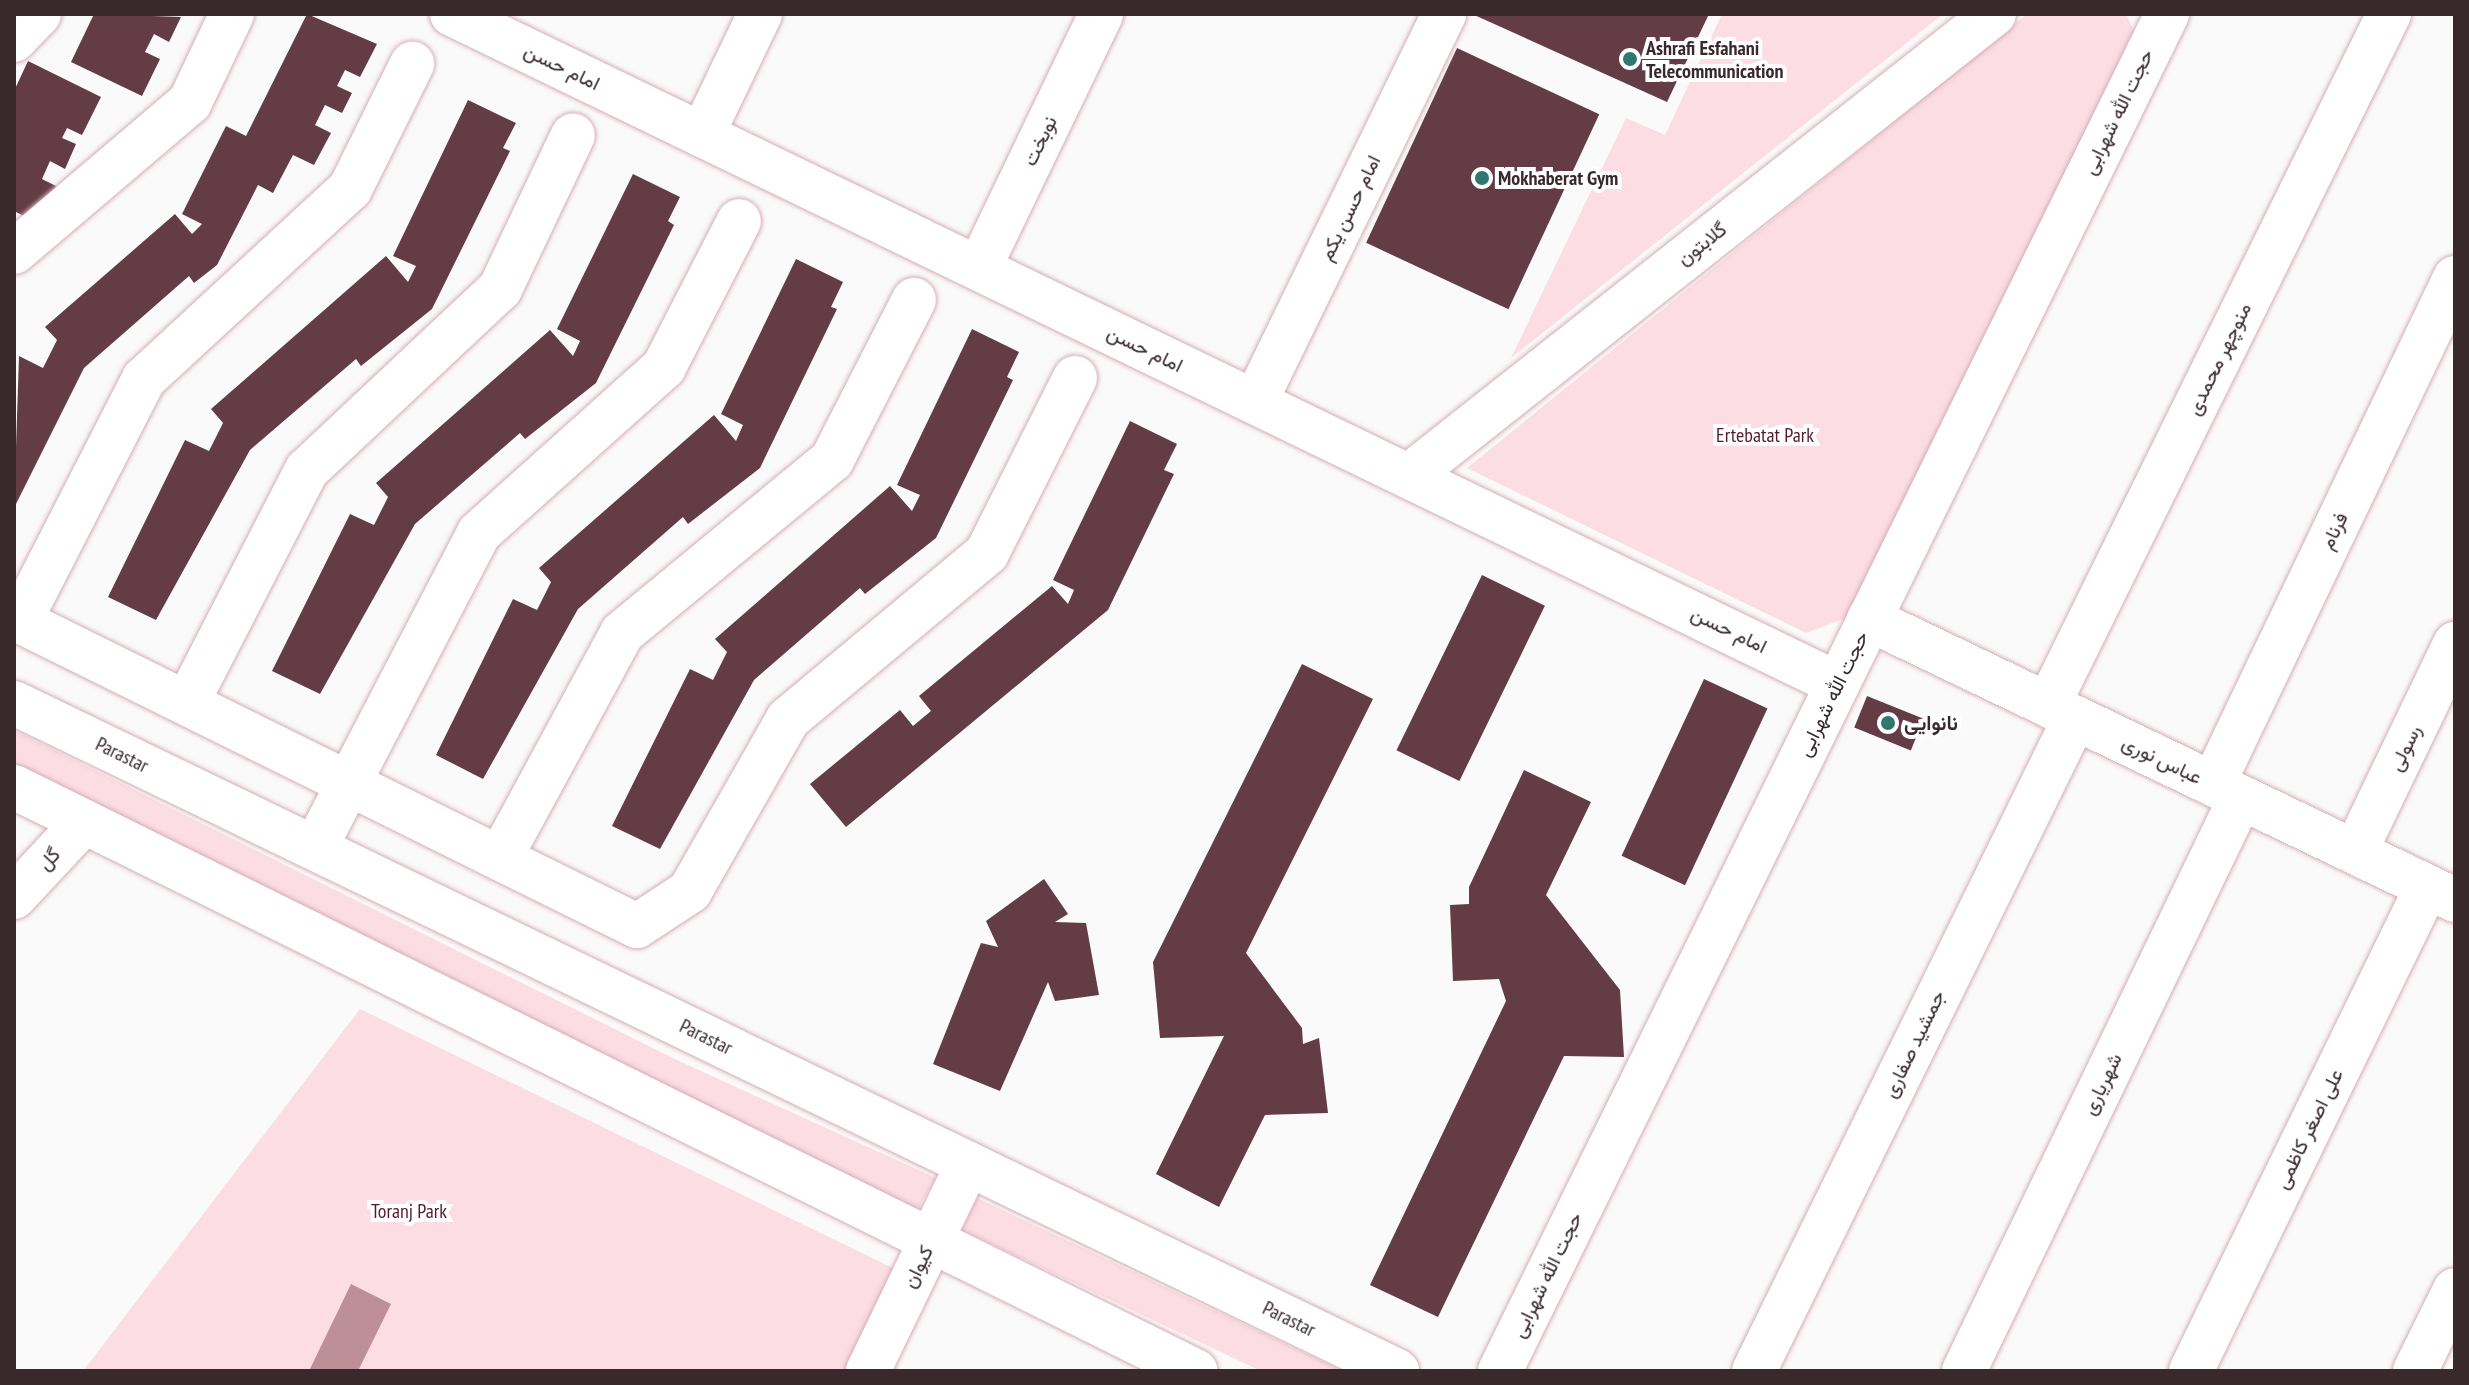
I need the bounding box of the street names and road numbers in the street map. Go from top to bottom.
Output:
street label: امام حسن [520,38,604,96]
street label: حجت الله شهرابی [2077,45,2159,179]
street label: نوبخت [1018,112,1062,170]
street label: امام حسن یکم [1314,151,1386,265]
street label: گلابتون [1672,217,1732,271]
street label: منوچهر محمدی [2181,299,2257,419]
street label: امام حسن [1103,320,1187,378]
street label: فرنام [2315,509,2353,553]
street label: امام حسن [1687,601,1771,659]
street label: حجت الله شهرابی [1792,627,1874,761]
street label: رسولى [2384,721,2426,775]
street label: عباس نوری [2118,730,2206,790]
street label: Parastar [92,732,152,778]
street label: گل [33,843,65,875]
street label: جمشید صفاری [1878,986,1950,1102]
street label: Parastar [676,1014,736,1060]
street label: شهریاری [2077,1049,2127,1119]
street label: علی اصغر کاظمی [2270,1065,2348,1193]
street label: حجت الله شهرابی [1506,1208,1588,1342]
street label: کیوان [898,1242,938,1292]
street label: Parastar [1259,1296,1319,1342]

